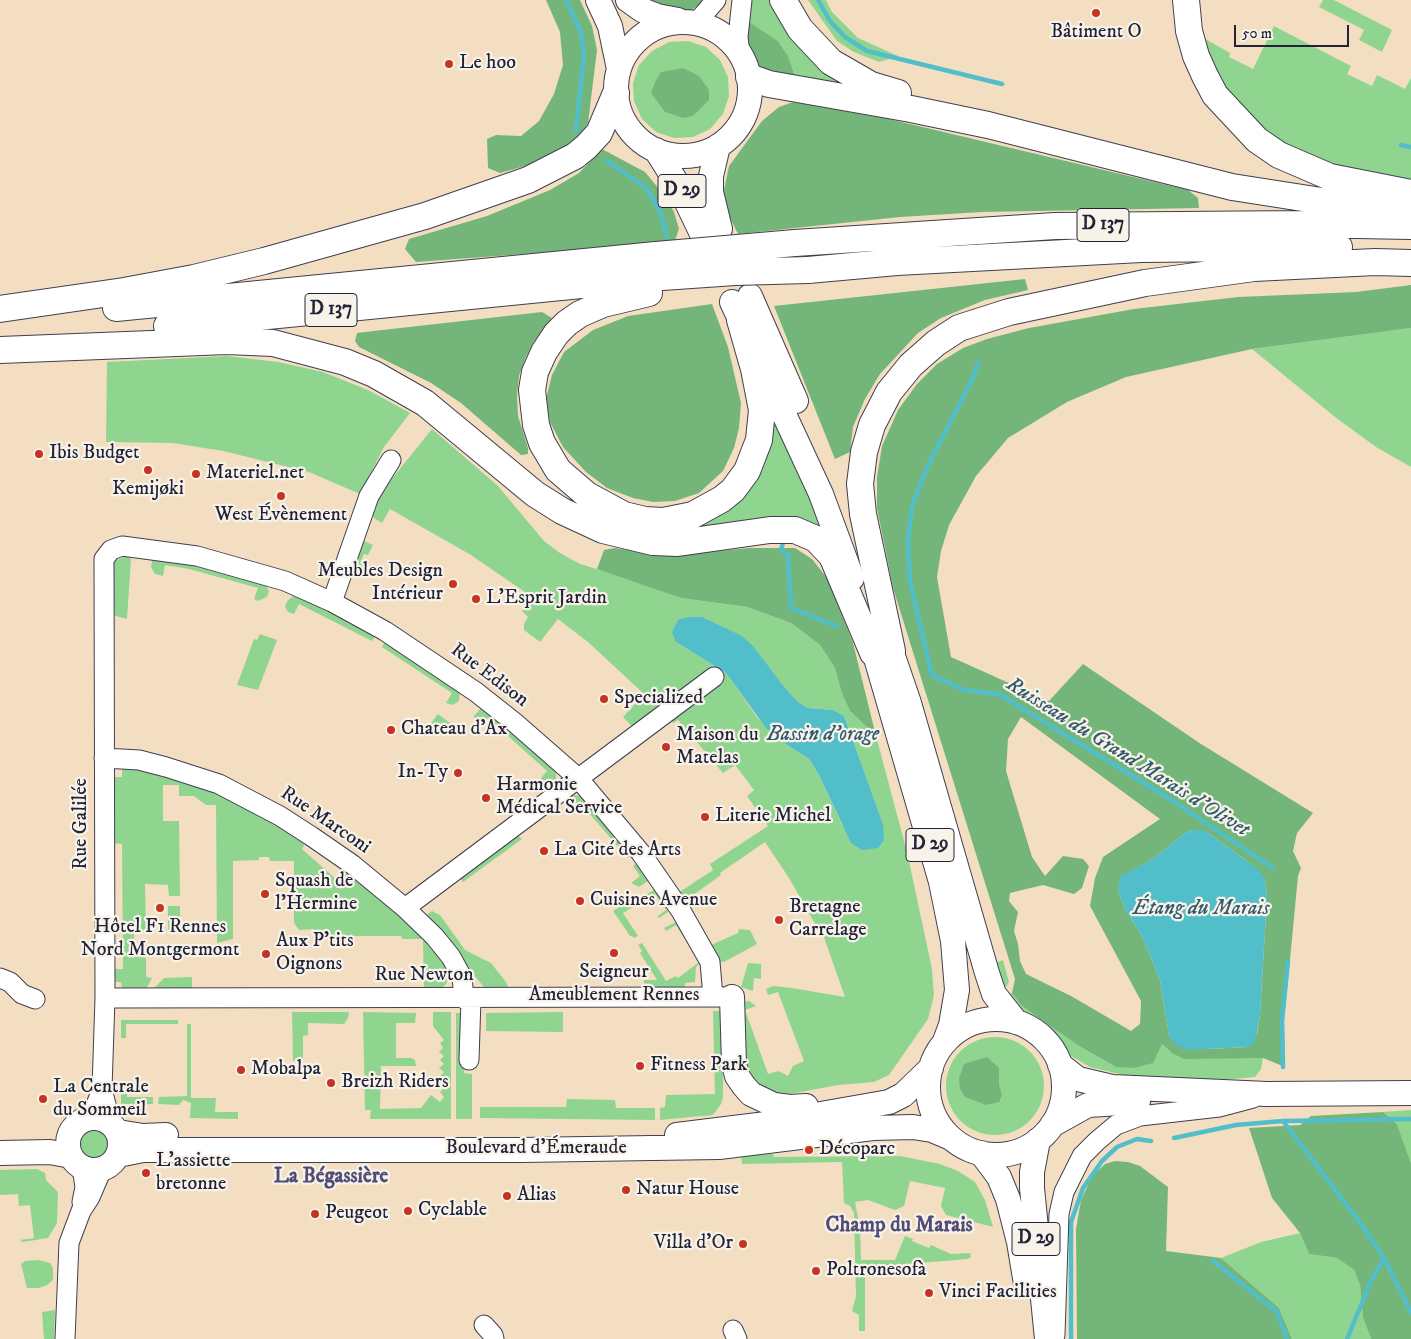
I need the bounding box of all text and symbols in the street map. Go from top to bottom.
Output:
marker: Bâtiment O [1090,7,1102,19]
scale bar [1236,15,1351,47]
place label: Bâtiment O [1050,21,1142,45]
text: 50 m [1242,24,1272,43]
place label: Le hoo [459,52,516,76]
marker: Le hoo [443,58,455,70]
road number: D 29 [658,175,706,208]
road number: D 137 [1077,208,1129,242]
road number: D 137 [305,294,357,326]
place label: Ibis Budget [49,442,139,466]
marker: Ibis Budget [33,448,45,460]
place label: Materiel.net [206,462,304,486]
marker: Kemijøki [142,464,154,476]
marker: Materiel.net [190,468,202,480]
place label: Kemijøki [112,478,184,502]
marker: West Évènement [275,490,287,502]
place label: West Évènement [215,504,347,528]
place label: Meubles Design Intérieur [317,560,443,607]
marker: Meubles Design Intérieur [447,578,459,590]
place label: L'Esprit Jardin [486,587,607,611]
marker: L'Esprit Jardin [470,593,482,605]
street label: Rue Edison [445,639,533,713]
water label: Ruisseau du Grand Marais d'Olivet [1001,673,1253,843]
place label: Specialized [614,687,703,711]
marker: Specialized [598,693,610,705]
place label: Chateau d'Ax [401,718,507,742]
water label: Bassin d'orage [767,723,879,749]
marker: Chateau d'Ax [385,724,397,736]
place label: Maison du Matelas [676,724,759,771]
marker: Maison du Matelas [660,741,672,753]
place label: In-Ty [398,761,448,785]
marker: In-Ty [452,767,464,779]
place label: Harmonie Médical Service [496,774,622,821]
street label: Rue Galilée [70,778,94,870]
street label: Rue Marconi [275,782,375,860]
marker: Harmonie Médical Service [480,792,492,804]
place label: Literie Michel [715,805,831,829]
marker: Literie Michel [699,811,711,823]
road number: D 29 [906,828,954,862]
place label: La Cité des Arts [554,839,681,863]
marker: La Cité des Arts [538,845,550,857]
place label: Squash de l'Hermine [275,870,357,917]
marker: Squash de l'Hermine [259,888,271,900]
place label: Cuisines Avenue [590,889,717,913]
marker: Cuisines Avenue [574,895,586,907]
place label: Bretagne Carrelage [789,896,866,943]
water label: Étang du Marais [1133,897,1269,923]
marker: Hôtel F1 Rennes Nord Montgermont [154,902,166,914]
marker: Bretagne Carrelage [773,914,785,926]
place label: Hôtel F1 Rennes Nord Montgermont [81,916,239,963]
place label: Aux P'tits Oignons [276,930,354,977]
marker: Seigneur Ameublement Rennes [608,947,620,959]
marker: Aux P'tits Oignons [260,948,272,960]
place label: Seigneur Ameublement Rennes [529,961,699,1008]
street label: Rue Newton [374,964,474,988]
place label: Fitness Park [650,1054,747,1078]
place label: Mobalpa [251,1058,321,1082]
marker: Fitness Park [634,1060,646,1072]
marker: Mobalpa [235,1064,247,1076]
place label: Breizh Riders [341,1071,449,1095]
place label: La Centrale du Sommeil [53,1076,149,1123]
marker: Breizh Riders [325,1077,337,1089]
marker: La Centrale du Sommeil [37,1093,49,1105]
street label: Boulevard d'Émeraude [445,1137,627,1161]
place label: Décoparc [819,1138,895,1162]
marker: Décoparc [803,1144,815,1156]
place label: L'assiette bretonne [156,1150,230,1197]
district label: La Bégassière [274,1165,388,1191]
marker: L'assiette bretonne [140,1167,152,1179]
place label: Natur House [636,1178,739,1202]
place label: Alias [517,1184,556,1208]
marker: Natur House [620,1184,632,1196]
marker: Alias [501,1190,513,1202]
place label: Cyclable [418,1199,487,1223]
place label: Peugeot [325,1202,388,1226]
marker: Cyclable [402,1205,414,1217]
marker: Peugeot [309,1208,321,1220]
district label: Champ du Marais [825,1214,973,1240]
road number: D 29 [1012,1222,1060,1256]
place label: Villa d'Or [654,1232,733,1256]
marker: Villa d'Or [737,1238,749,1250]
place label: Poltronesofà [826,1259,926,1283]
marker: Poltronesofà [810,1265,822,1277]
place label: Vinci Facilities [939,1281,1057,1305]
marker: Vinci Facilities [923,1287,935,1299]

